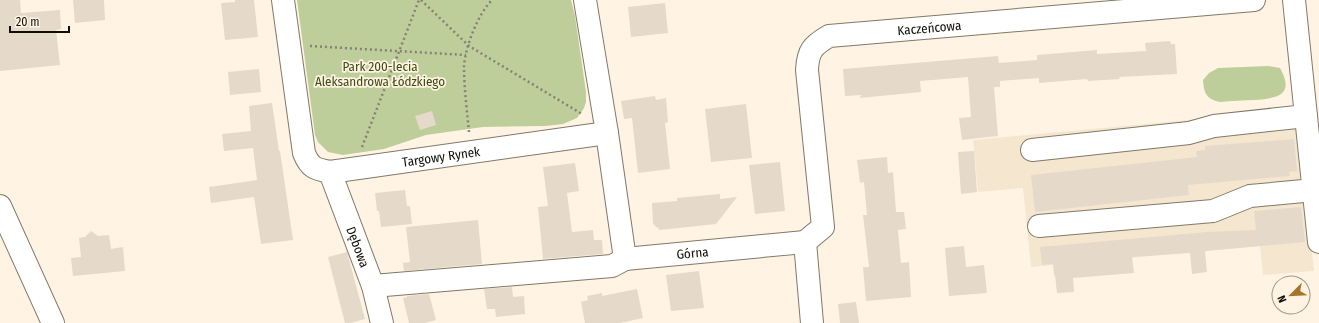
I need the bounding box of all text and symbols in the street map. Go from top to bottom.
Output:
scale bar [10,8,69,34]
text: 20 m [16,15,40,29]
street label: Kaczeńcowa [897,17,962,38]
park label: Park 200-lecia Aleksandrowa Łódzkiego [315,59,445,89]
street label: Targowy Rynek [401,143,482,169]
street label: Dębowa [344,224,373,269]
street label: Górna [676,244,709,262]
north arrow [1271,275,1311,315]
text: N [1275,293,1290,305]

